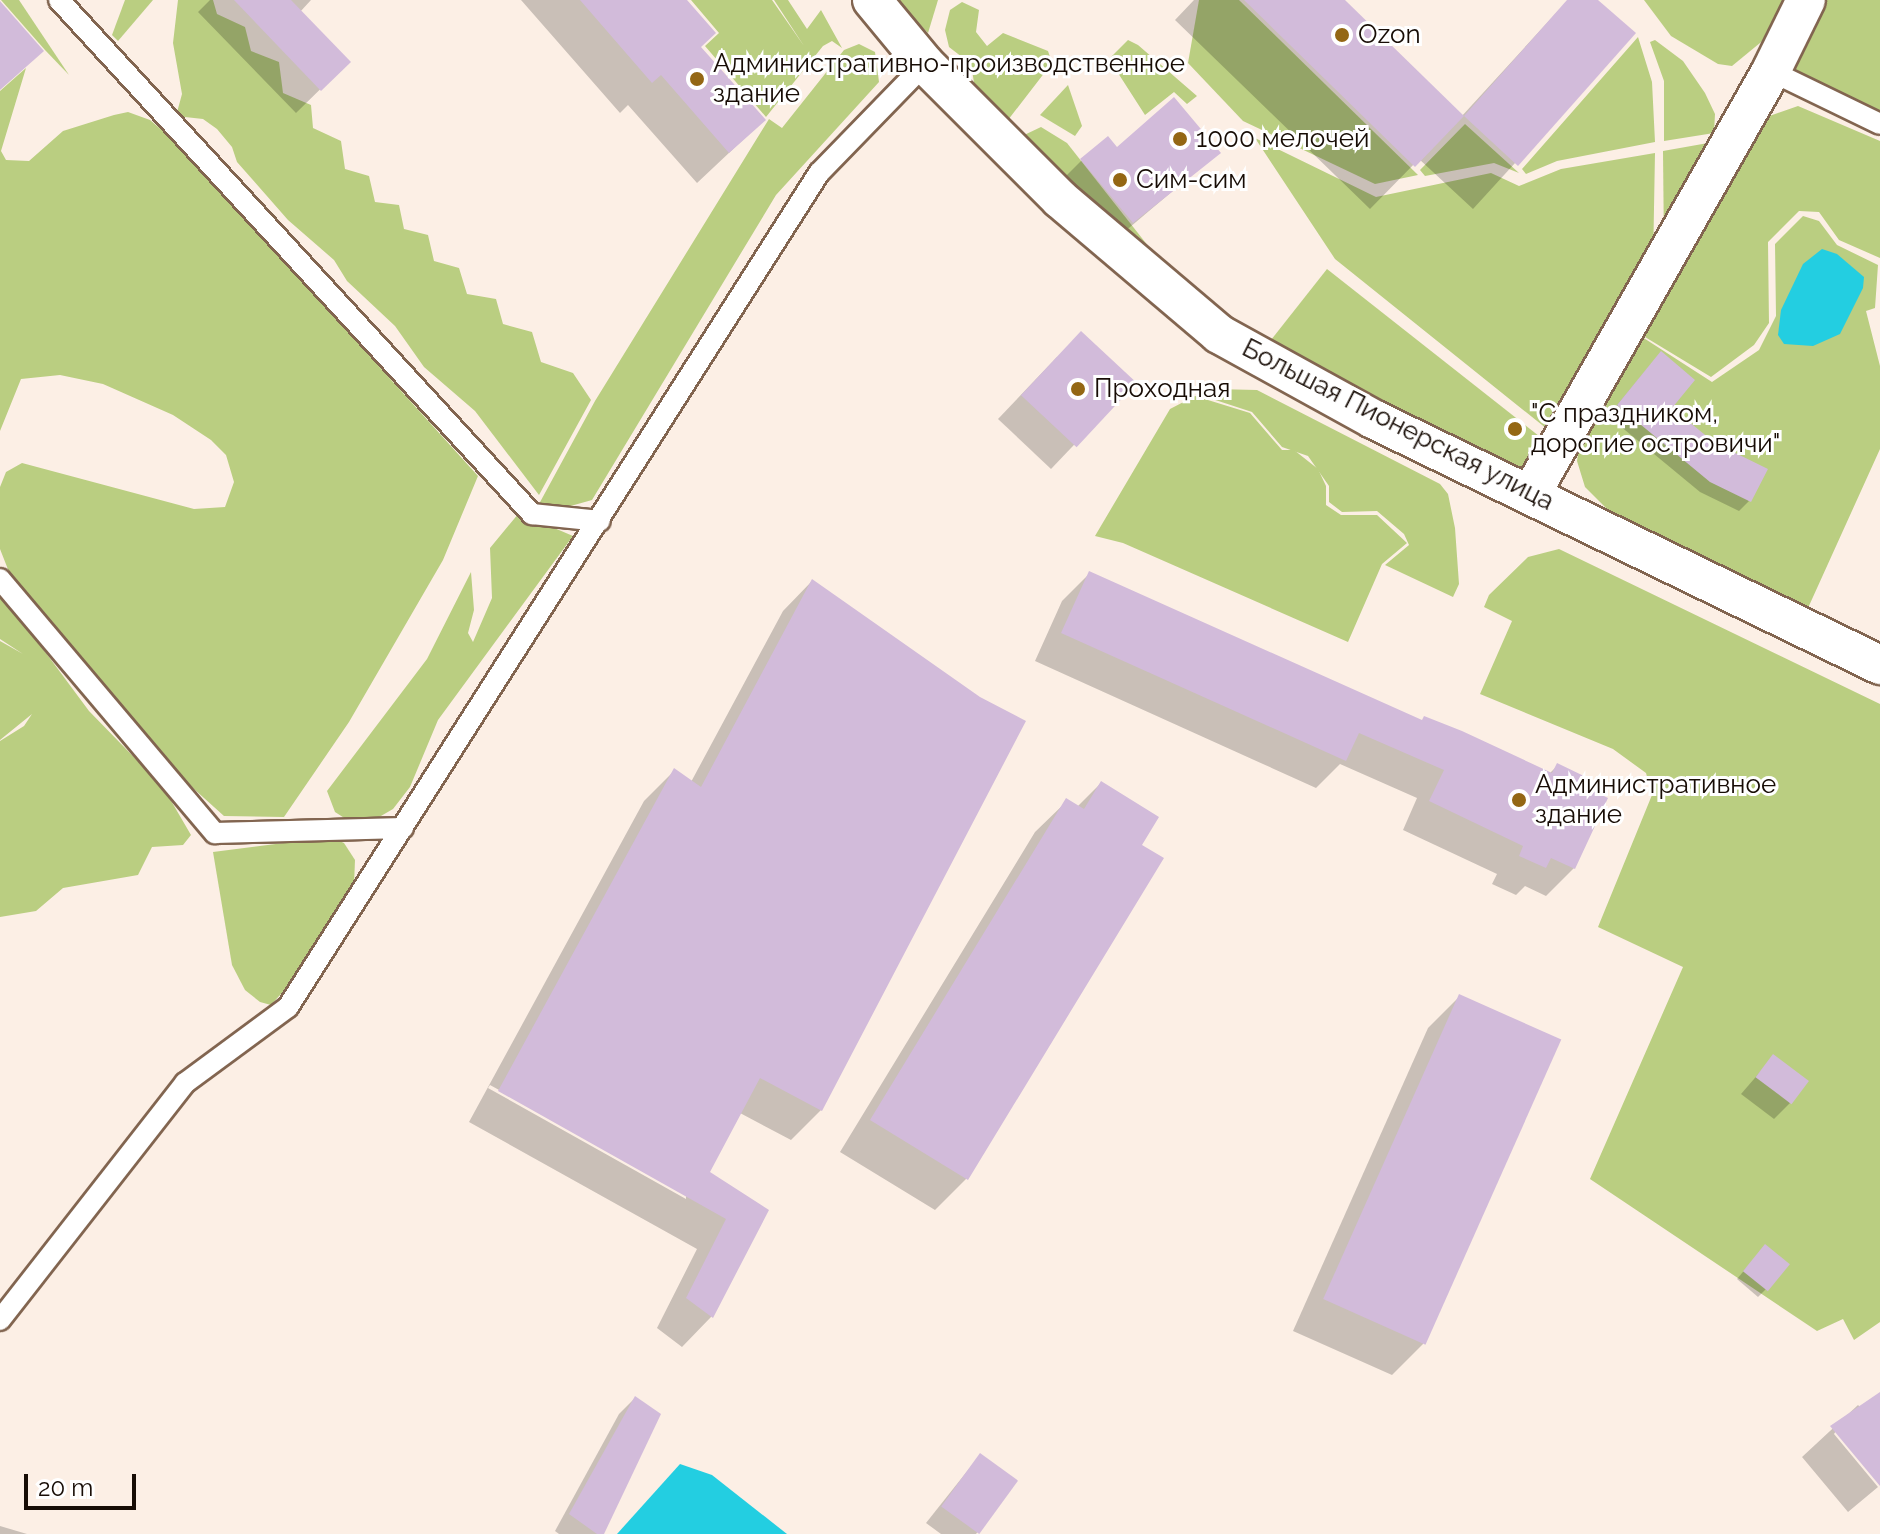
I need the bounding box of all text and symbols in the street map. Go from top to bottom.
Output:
place label: Ozon [1358,19,1421,51]
marker: Ozon [1333,26,1351,44]
place label: Административно-производственное здание [713,48,1185,110]
marker: Административно-производственное здание [688,70,706,88]
place label: 1000 мелочей [1196,123,1369,155]
marker: 1000 мелочей [1171,130,1189,148]
place label: Сим-сим [1136,164,1246,196]
marker: Сим-сим [1111,171,1129,189]
street label: Большая Пионерская улица [1237,332,1559,518]
place label: Проходная [1094,373,1231,405]
marker: Проходная [1069,380,1087,398]
place label: "С праздником, дорогие островичи" [1531,398,1780,460]
marker: "С праздником, дорогие островичи" [1506,420,1524,438]
place label: Административное здание [1535,769,1776,830]
marker: Административное здание [1510,791,1528,809]
scale bar [28,1458,140,1508]
text: 20 m [38,1473,93,1502]

